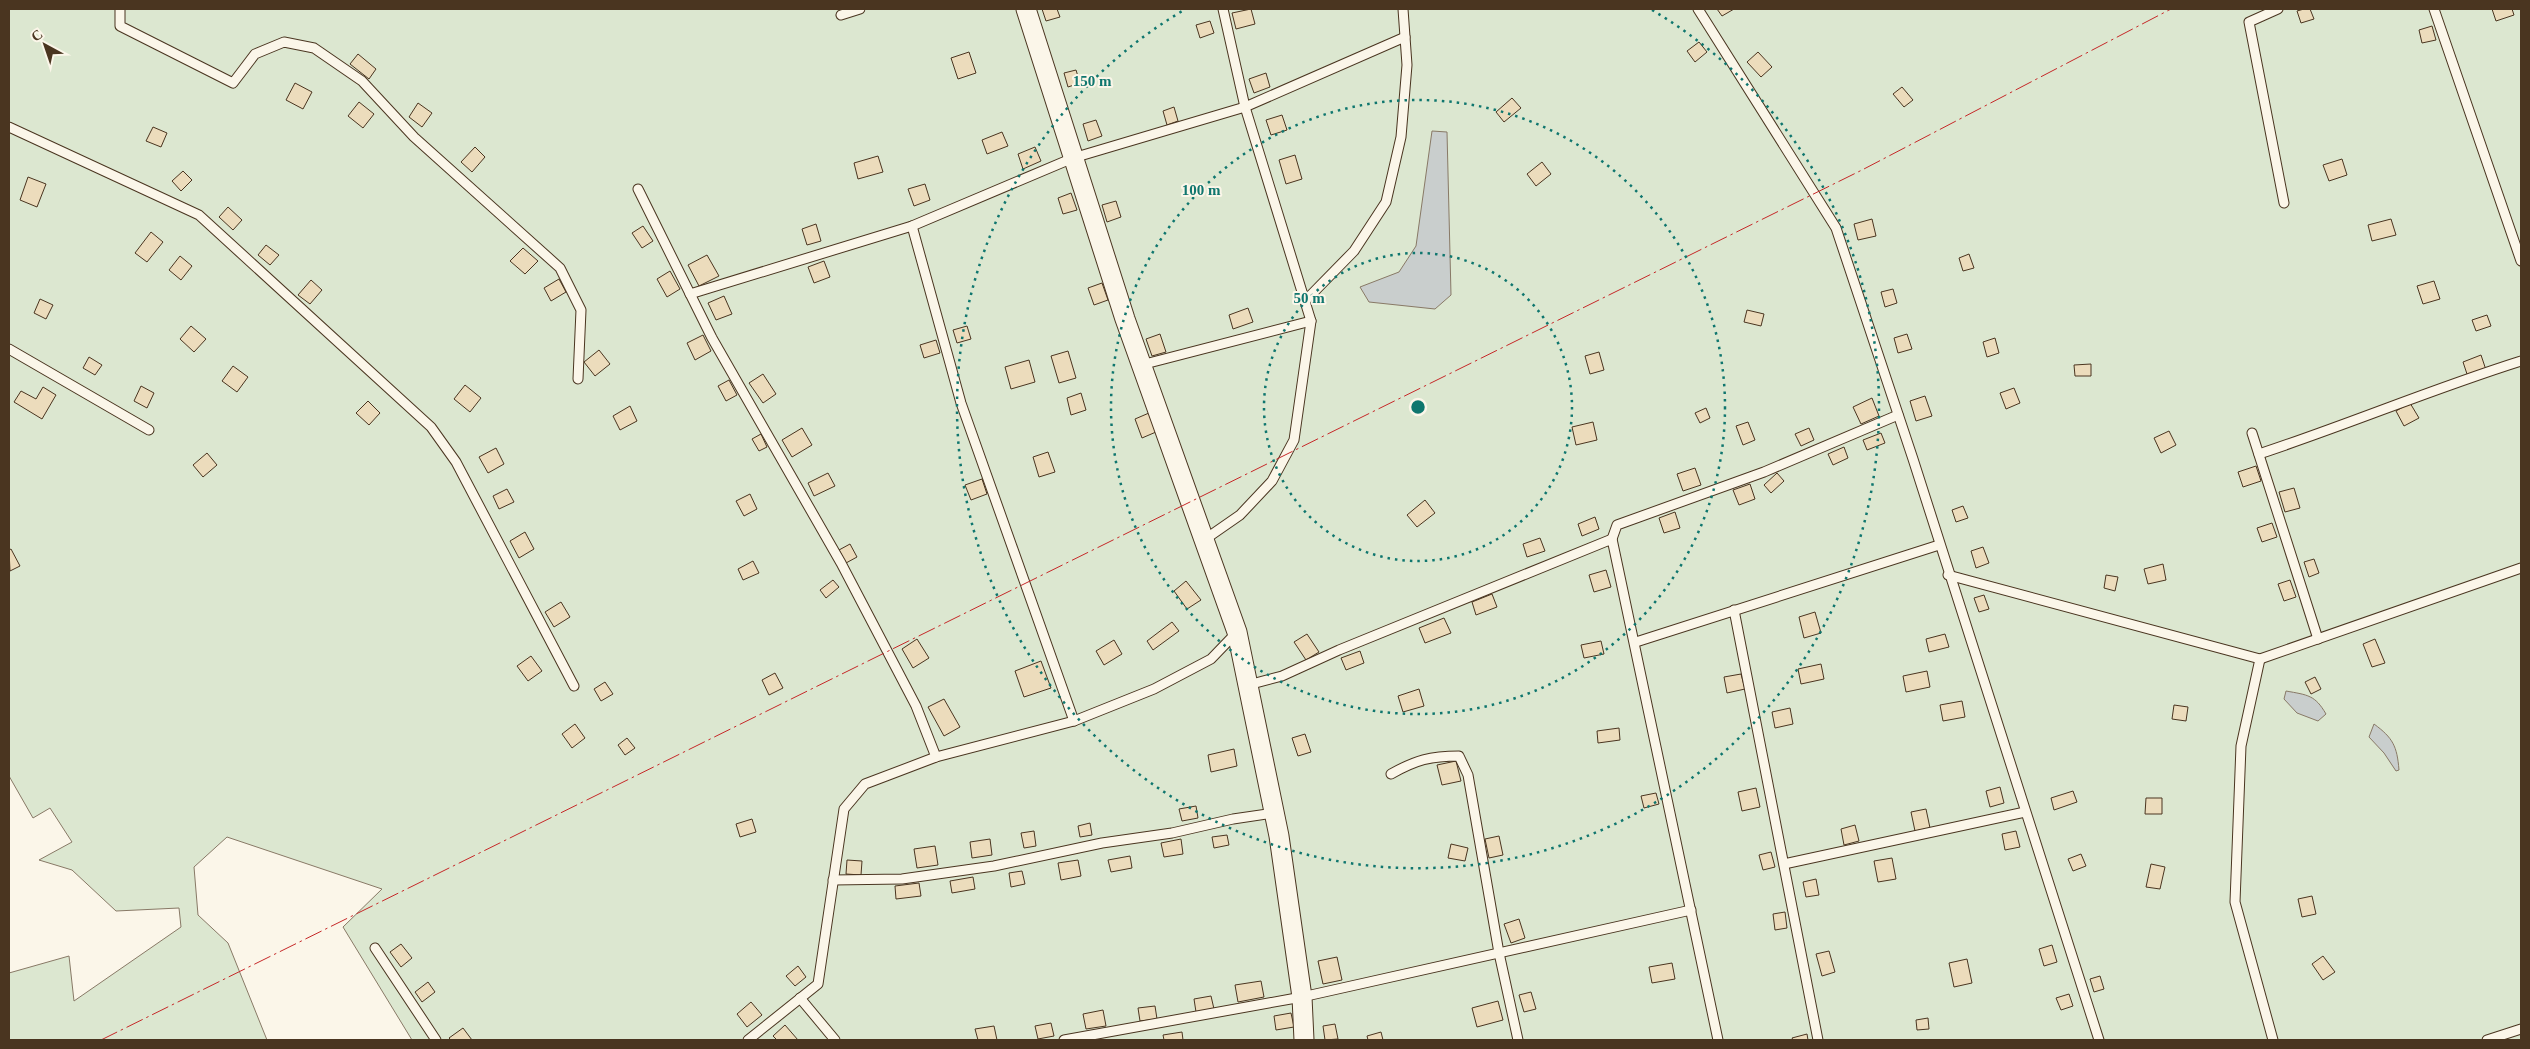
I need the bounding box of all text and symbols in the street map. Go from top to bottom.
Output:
north arrow [20,20,70,70]
text: С [28,26,46,44]
text: 150 m [1073,73,1112,89]
text: 100 m [1182,182,1221,198]
text: 50 m [1293,290,1325,306]
centre of rings [1409,398,1427,416]

